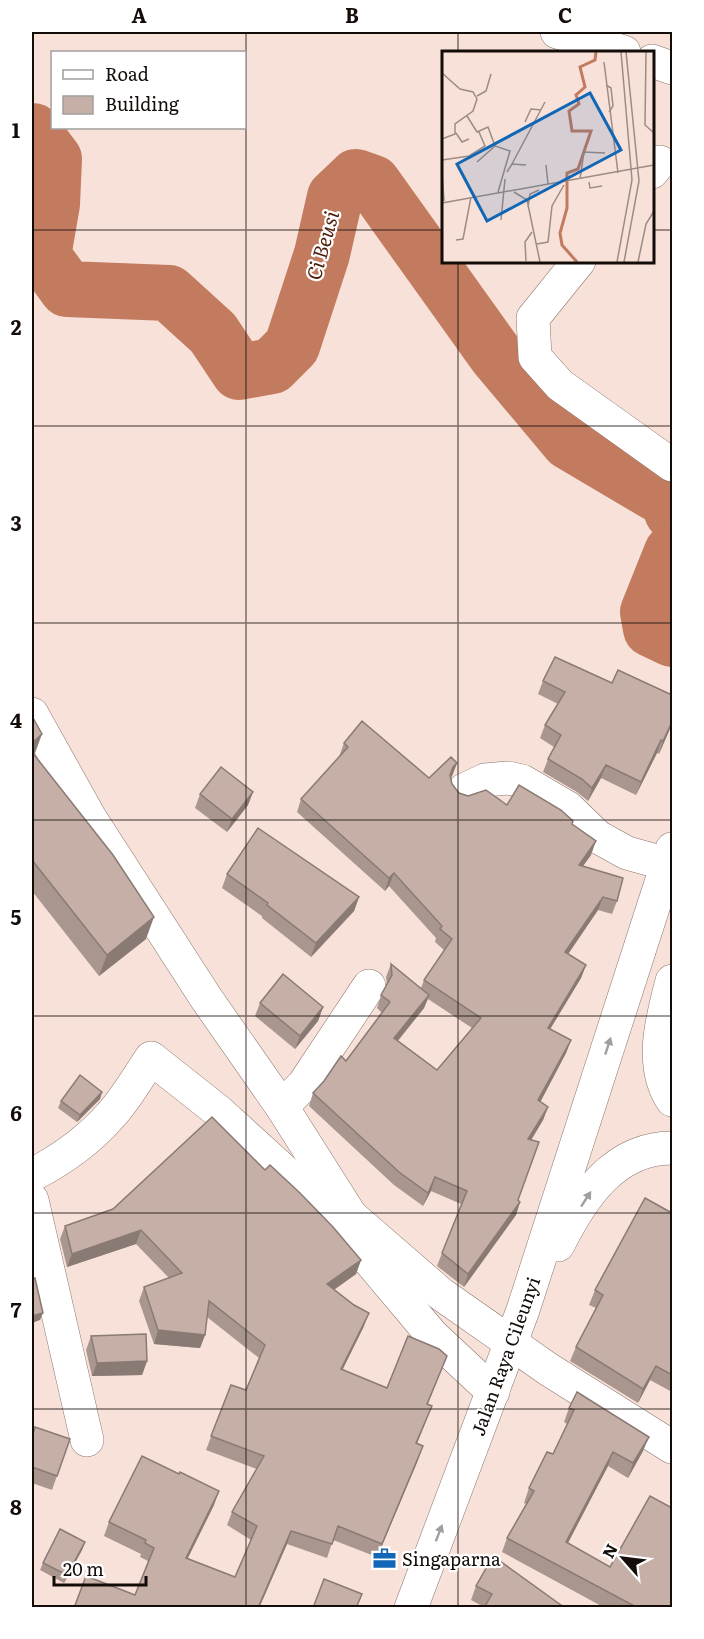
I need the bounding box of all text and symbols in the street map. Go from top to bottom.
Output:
text: A [131,0,147,29]
text: B [345,0,359,29]
text: C [558,0,572,29]
legend [51,51,246,129]
inset map [442,51,653,262]
text: Road [105,60,149,87]
text: Building [105,90,180,117]
text: 1 [12,114,20,144]
water label: Ci Beusi [297,207,345,283]
text: 2 [11,311,22,341]
text: 3 [10,507,22,537]
text: 4 [10,704,22,734]
text: 5 [11,901,22,931]
one-way arrow [604,1037,613,1055]
text: 6 [10,1097,22,1127]
one-way arrow [580,1191,591,1207]
street label: Jalan Raya Cileunyi [464,1273,546,1439]
text: 7 [11,1294,22,1324]
text: 8 [10,1491,22,1521]
one-way arrow [435,1524,445,1542]
north arrow [593,1528,653,1588]
text: N [595,1539,623,1562]
office icon: Singaparna [371,1545,397,1571]
place label: Singaparna [402,1545,501,1572]
scale bar [54,1549,146,1587]
text: 20 m [63,1555,104,1582]

